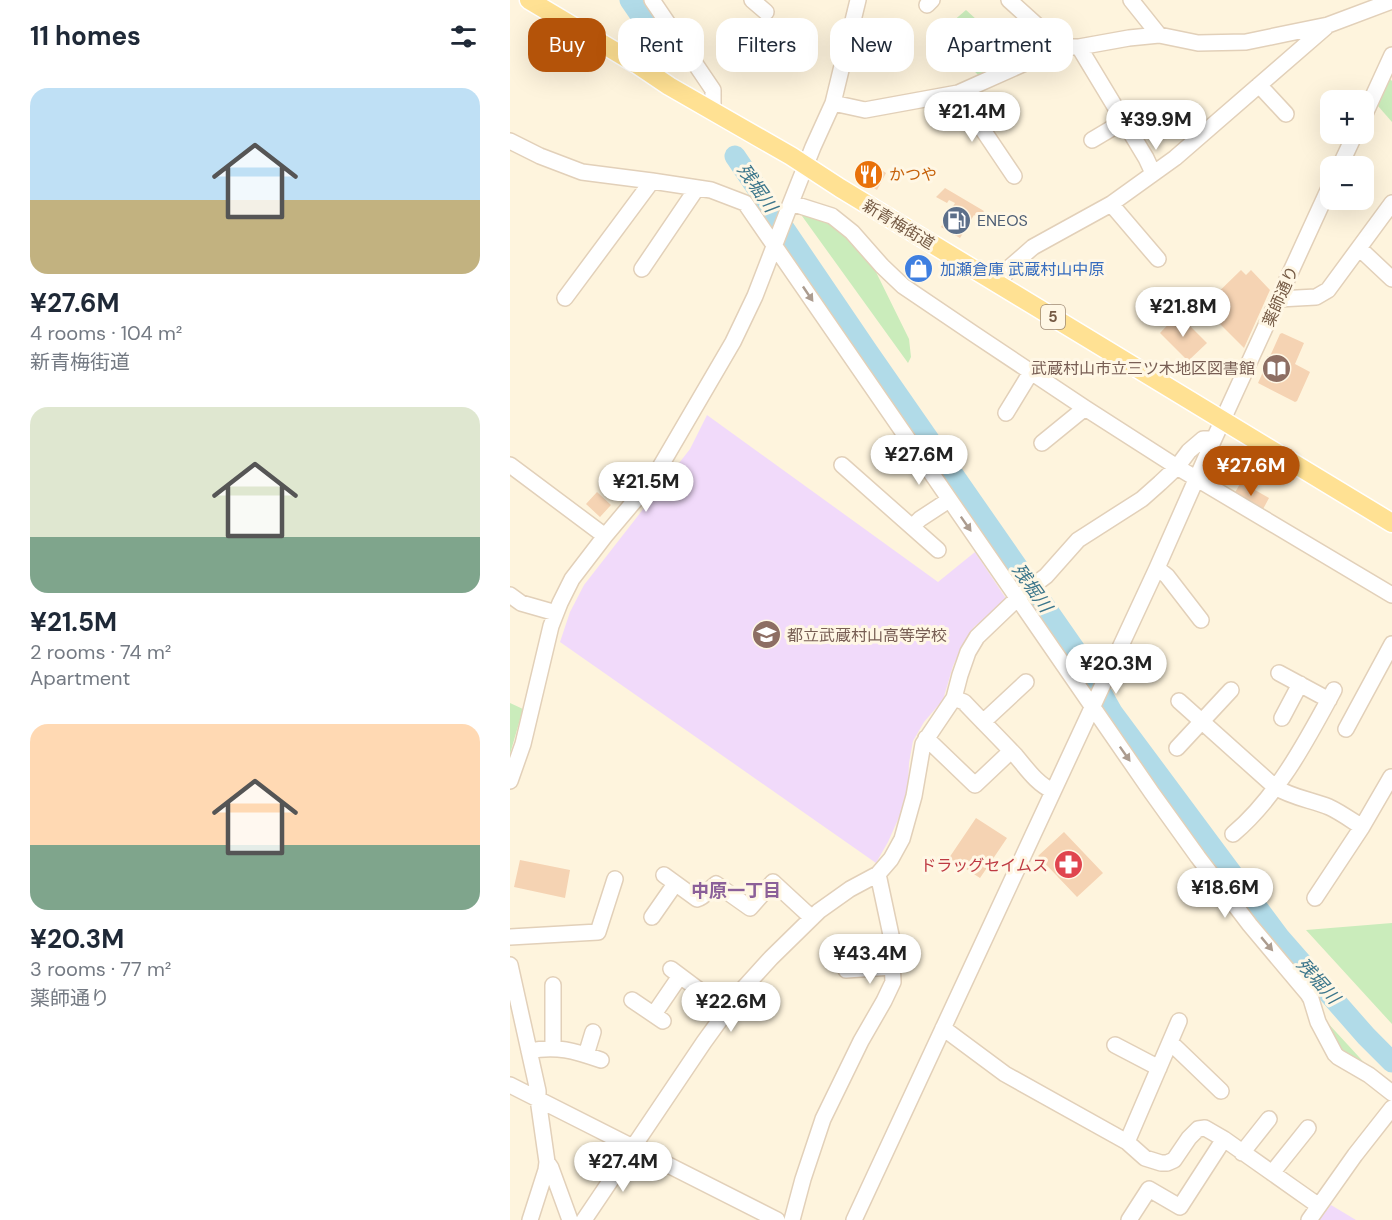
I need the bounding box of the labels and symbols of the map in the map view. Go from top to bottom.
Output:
pin: ¥21.4M [923,92,1021,143]
pin: ¥39.9M [1107,100,1205,151]
restaurant icon: かつや [852,158,884,190]
water label: 残堀川 [732,159,783,219]
place label: かつや [889,164,937,185]
street label: 新青梅街道 [859,195,938,254]
fuel station icon: ENEOS [940,204,972,236]
place label: ENEOS [977,210,1028,231]
shop icon: 加瀬倉庫 武蔵村山中原 [903,253,935,285]
place label: 加瀬倉庫 武蔵村山中原 [940,259,1104,280]
street label: 薬師通り [1258,263,1303,330]
one-way arrow [802,286,813,302]
pin: ¥21.8M [1134,287,1232,338]
road number: 5 [1041,305,1065,329]
library icon: 武蔵村山市立三ツ木地区図書館 [1260,352,1292,384]
place label: 武蔵村山市立三ツ木地区図書館 [1031,358,1255,379]
pin: ¥27.6M [870,435,968,486]
pin: ¥27.6M [1202,446,1300,497]
pin: ¥21.5M [597,462,695,513]
one-way arrow [960,516,972,532]
water label: 残堀川 [1007,559,1058,619]
school or university icon: 都立武蔵村山高等学校 [750,619,782,651]
place label: 都立武蔵村山高等学校 [787,625,947,646]
pin: ¥20.3M [1067,644,1165,695]
one-way arrow [1119,746,1131,762]
pharmacy icon: ドラッグセイムス [1053,849,1085,881]
place label: ドラッグセイムス [920,855,1048,876]
pin: ¥18.6M [1176,868,1274,919]
district label: 中原一丁目 [691,879,781,903]
pin: ¥43.4M [821,934,919,985]
one-way arrow [1260,936,1273,952]
water label: 残堀川 [1291,953,1346,1011]
pin: ¥22.6M [682,982,780,1033]
pin: ¥27.4M [574,1142,672,1193]

